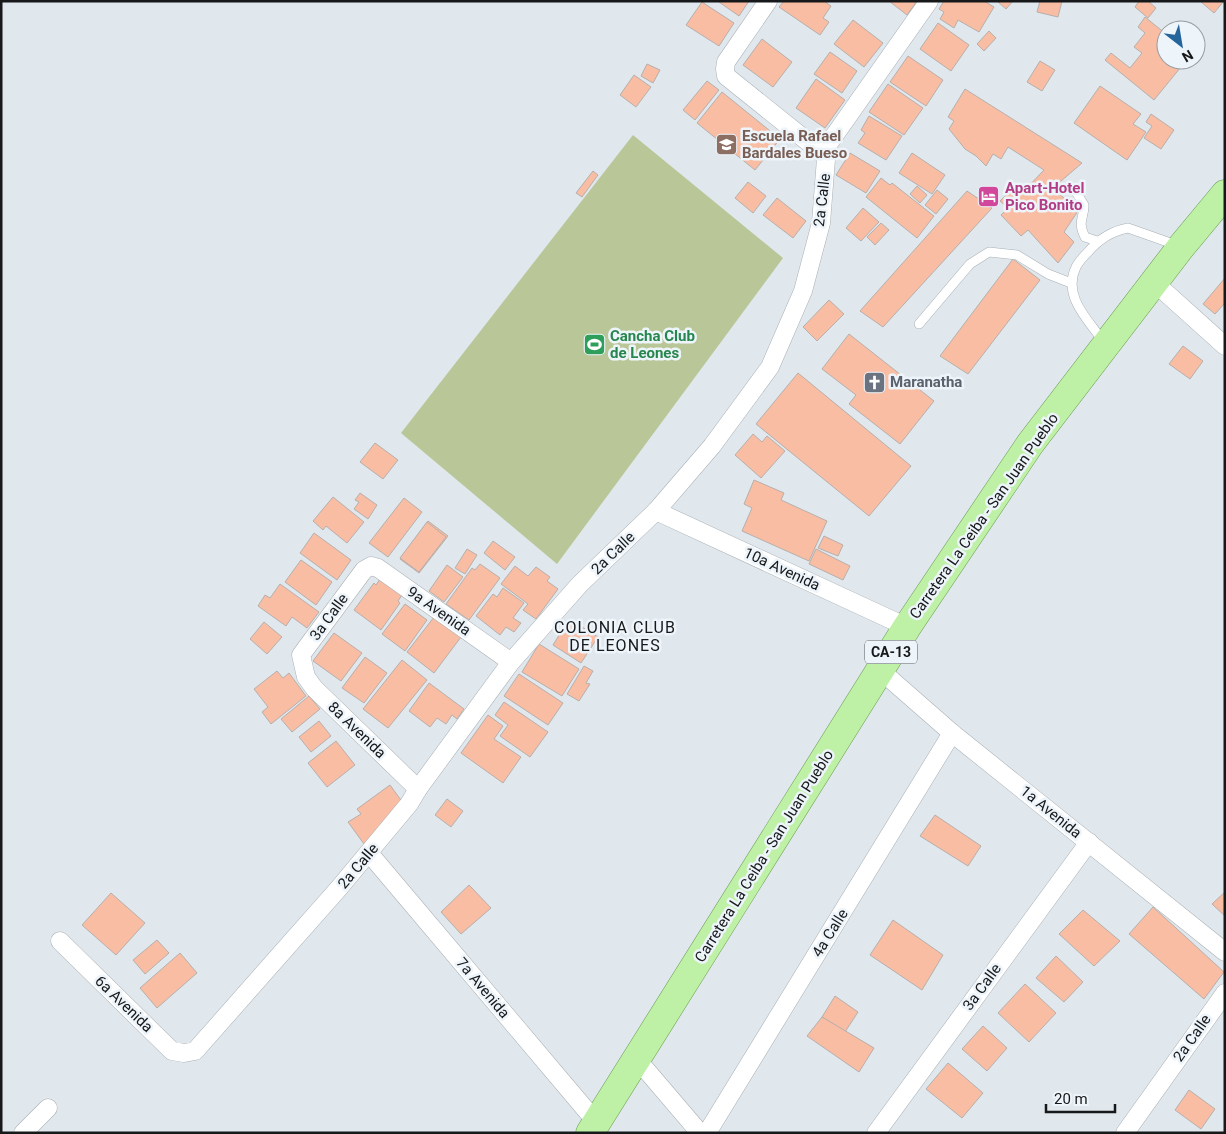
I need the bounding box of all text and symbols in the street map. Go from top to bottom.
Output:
north arrow [1156,20,1206,70]
text: N [1179,47,1196,66]
place label: Escuela Rafael Bardales Bueso [742,127,847,162]
school or university icon: Escuela Rafael Bardales Bueso [714,133,738,157]
street label: 2a Calle [810,172,834,228]
place label: Apart-Hotel Pico Bonito [1005,179,1084,214]
hotel icon: Apart-Hotel Pico Bonito [977,185,1001,209]
place label: Cancha Club de Leones [610,327,695,362]
sports icon: Cancha Club de Leones [582,333,606,357]
church icon: Maranatha [862,370,886,394]
place label: Maranatha [890,373,962,391]
street label: Carretera La Ceiba - San Juan Pueblo [906,410,1062,622]
street label: 2a Calle [588,528,639,578]
street label: 10a Avenida [741,544,823,594]
street label: 9a Avenida [404,583,474,639]
street label: 3a Calle [306,590,352,644]
district label: COLONIA CLUB DE LEONES [554,618,676,655]
road number: CA-13 [865,640,917,664]
street label: 8a Avenida [324,698,390,762]
street label: Carretera La Ceiba - San Juan Pueblo [691,746,837,966]
street label: 1a Avenida [1017,782,1085,842]
street label: 2a Calle [334,840,382,892]
street label: 4a Calle [808,906,852,960]
street label: 7a Avenida [453,954,513,1022]
street label: 3a Calle [959,960,1005,1014]
street label: 6a Avenida [91,972,157,1036]
street label: 2a Calle [1169,1011,1215,1065]
scale bar [1046,1082,1115,1114]
text: 20 m [1054,1090,1088,1108]

